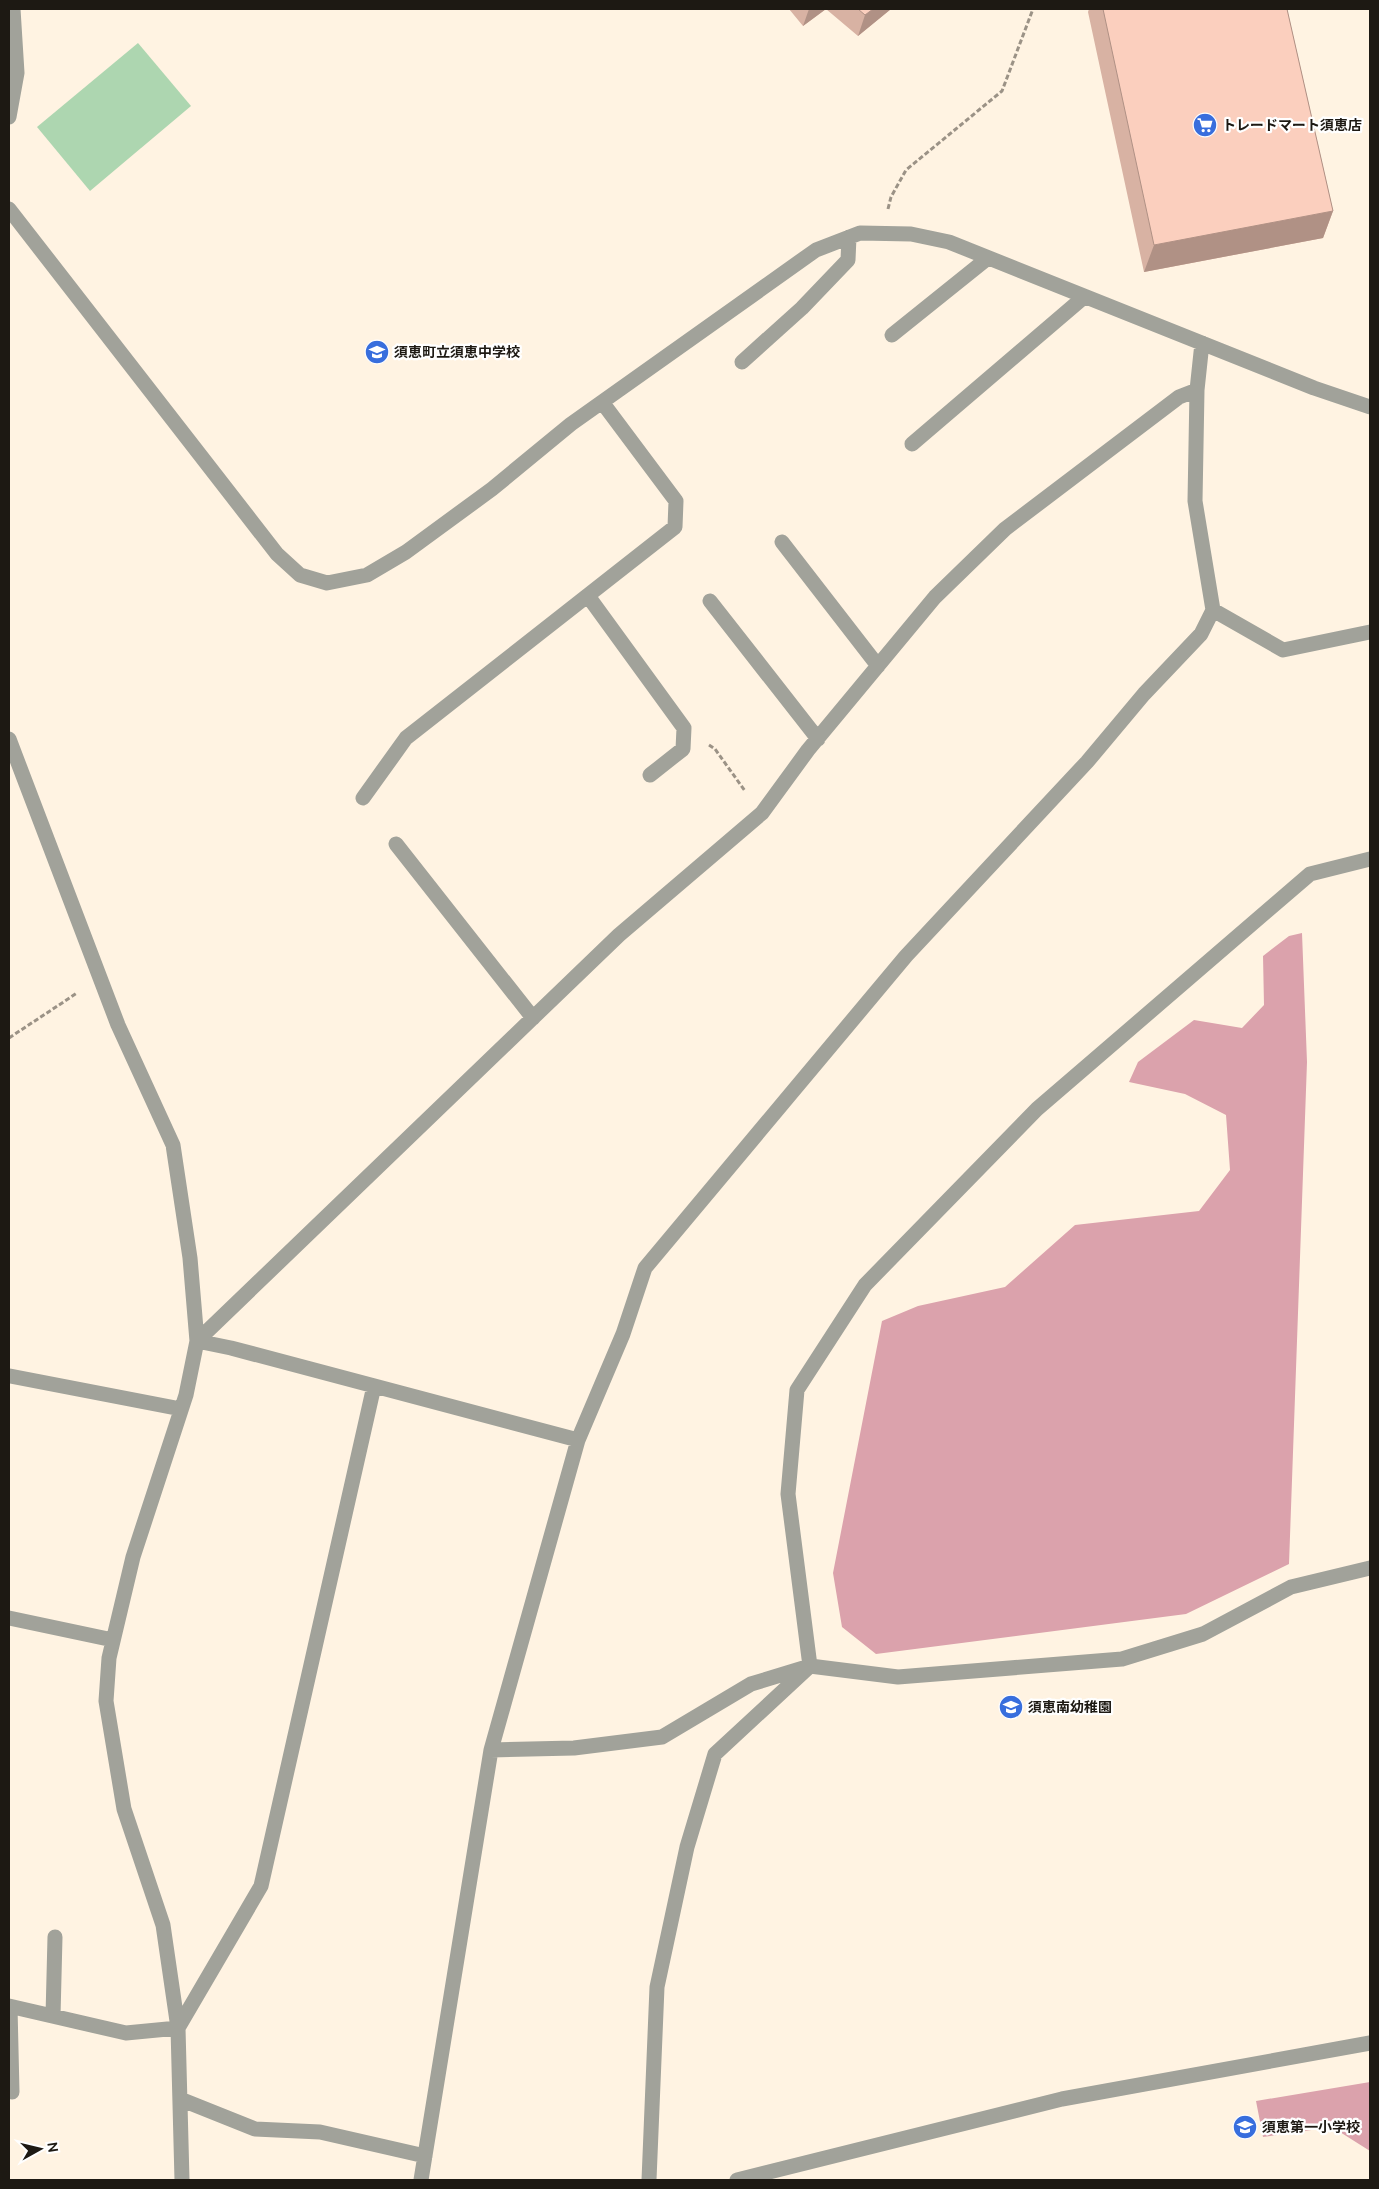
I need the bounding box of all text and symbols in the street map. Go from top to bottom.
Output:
supermarket icon: トレードマート須恵店 [1192,112,1218,138]
place label: トレードマート須恵店 [1222,117,1362,133]
school or university icon: 須恵町立須恵中学校 [364,339,390,365]
place label: 須恵町立須恵中学校 [394,344,520,360]
school or university icon: 須恵南幼稚園 [998,1694,1024,1720]
place label: 須恵南幼稚園 [1028,1699,1112,1715]
school or university icon: 須恵第一小学校 [1232,2114,1258,2140]
place label: 須恵第一小学校 [1262,2119,1360,2135]
north arrow [15,2124,65,2174]
text: N [44,2141,62,2153]

